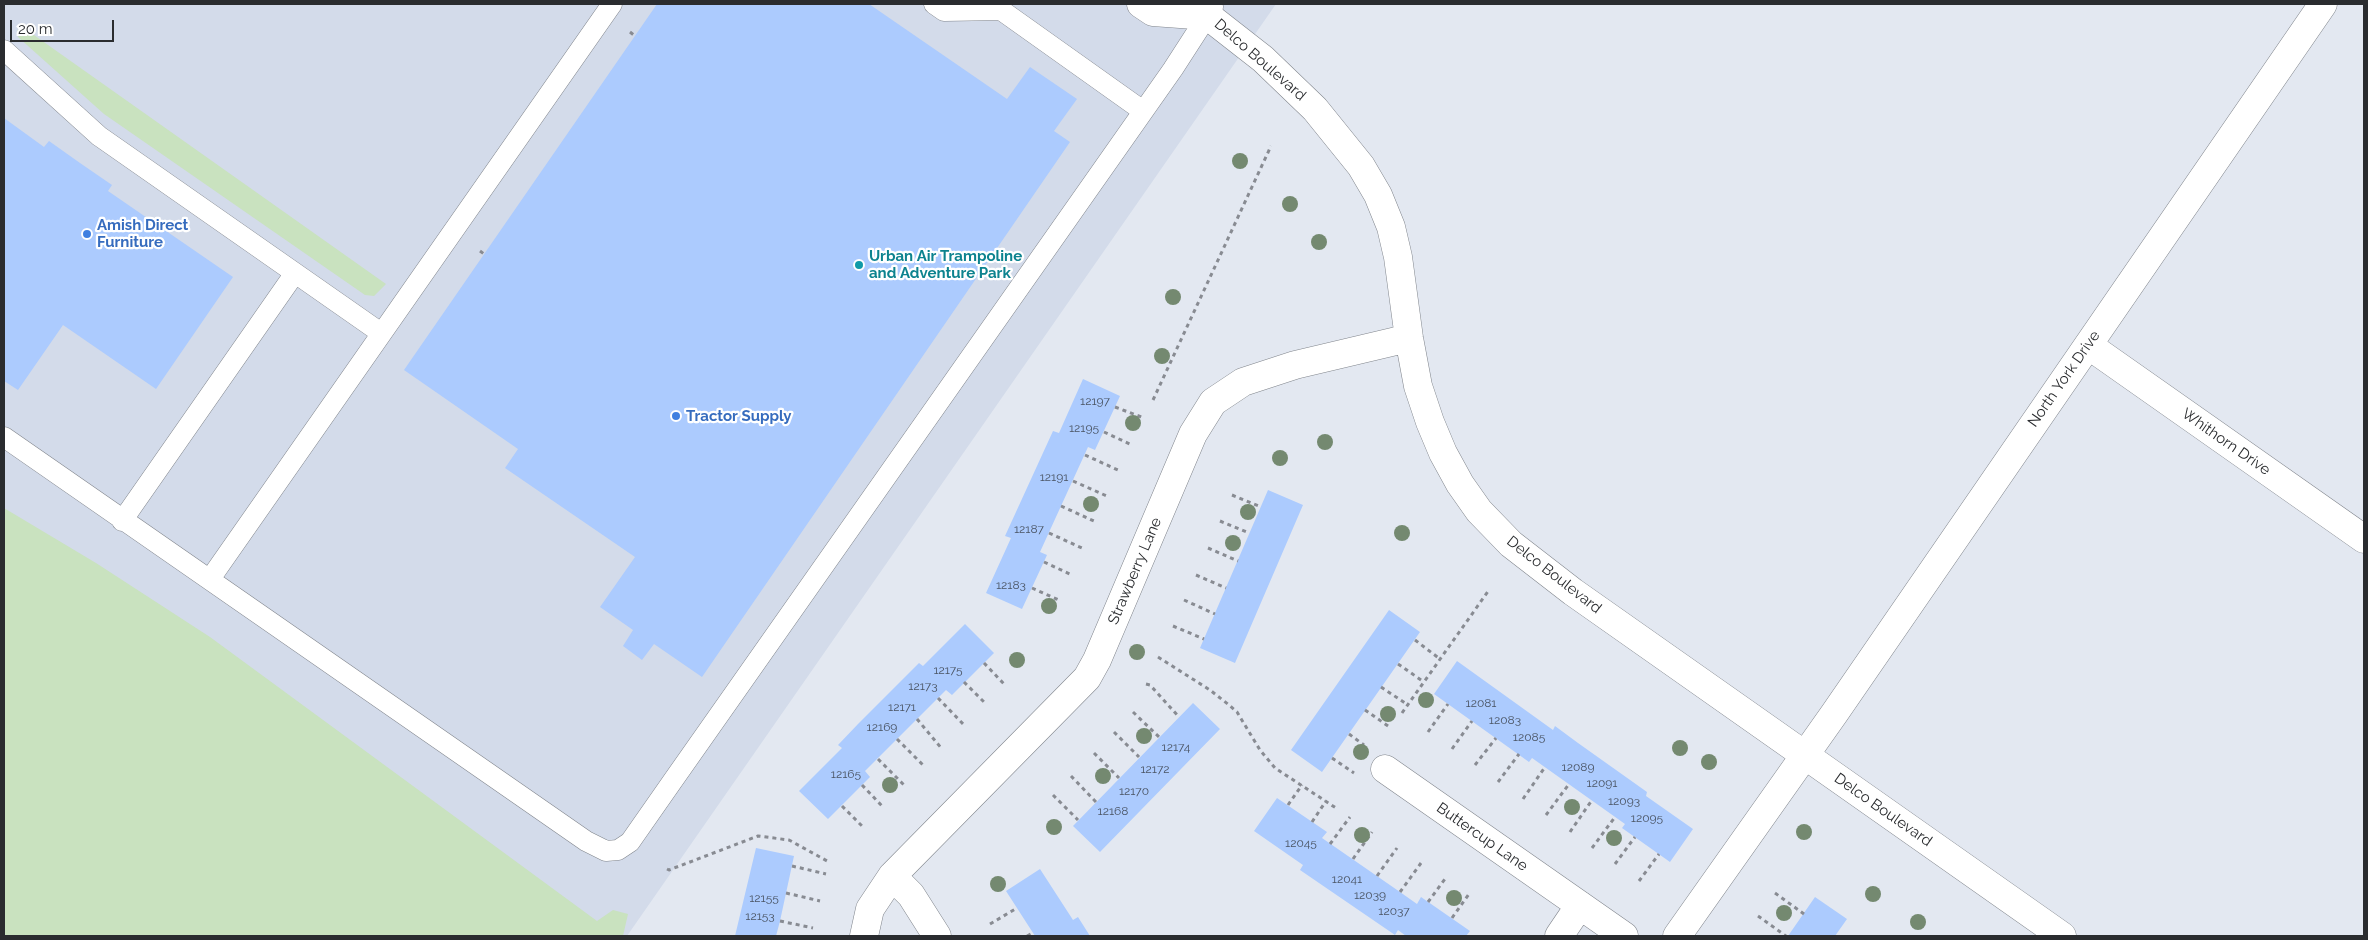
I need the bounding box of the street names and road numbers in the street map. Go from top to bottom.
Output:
street label: Delco Boulevard [1211,15,1309,105]
street label: North York Drive [2024,327,2104,431]
street label: Whithorn Drive [2178,405,2274,479]
street label: Strawberry Lane [1104,515,1166,627]
street label: Delco Boulevard [1503,532,1605,618]
street label: Delco Boulevard [1831,770,1935,850]
street label: Buttercup Lane [1433,799,1531,875]

